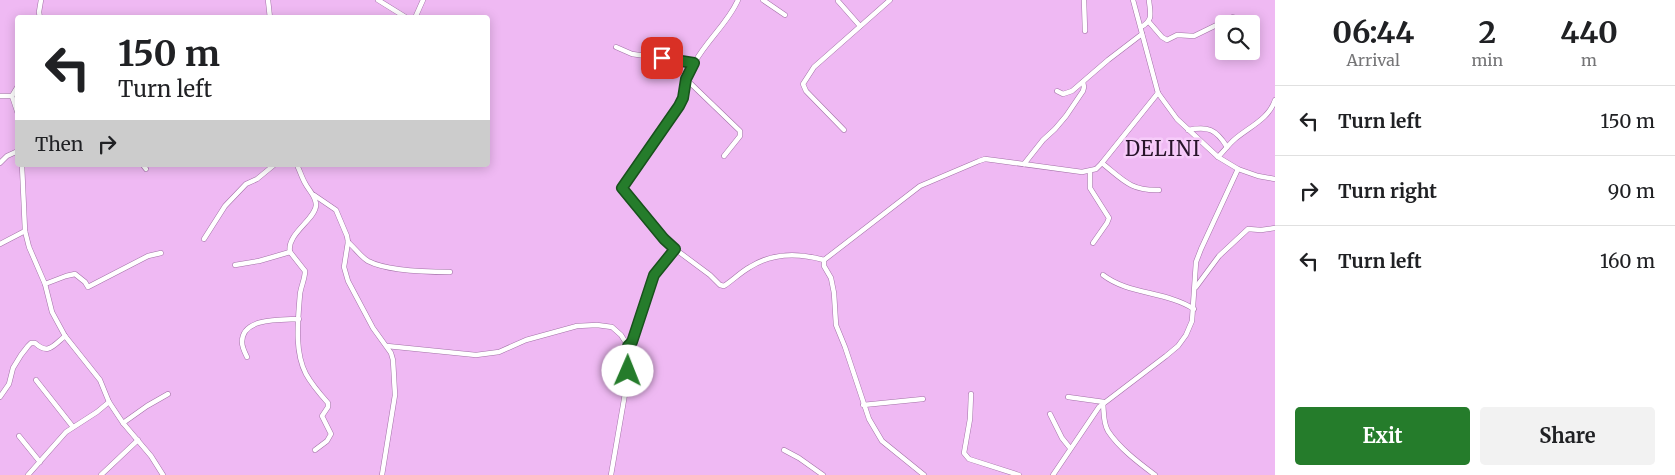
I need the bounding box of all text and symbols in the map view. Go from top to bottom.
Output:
text: 06:44 [1332,13,1414,51]
text: 2 [1478,13,1496,51]
text: 440 [1560,13,1618,51]
map controls [1215,15,1260,60]
button: search [1215,15,1260,60]
text: 150 m [118,32,220,76]
icon: left [35,35,100,100]
pin [641,37,683,79]
icon: arrive [648,44,676,72]
text: Arrival [1347,50,1400,70]
text: min [1471,50,1503,70]
text: m [1581,50,1597,70]
text: Turn left [118,75,212,103]
icon: left [1295,107,1323,135]
text: Turn left [1338,109,1422,133]
text: 150 m [1601,109,1655,133]
icon: right [93,130,121,158]
text: Then [35,132,83,156]
district label: DELINI [1125,136,1201,161]
icon: right [1295,177,1323,205]
text: Turn right [1338,179,1437,203]
text: 90 m [1608,179,1655,203]
icon: left [1295,247,1323,275]
text: Turn left [1338,249,1422,273]
text: 160 m [1600,249,1655,273]
position arrow [601,344,653,396]
button: Exit [1295,407,1470,465]
button: Share [1480,407,1655,465]

